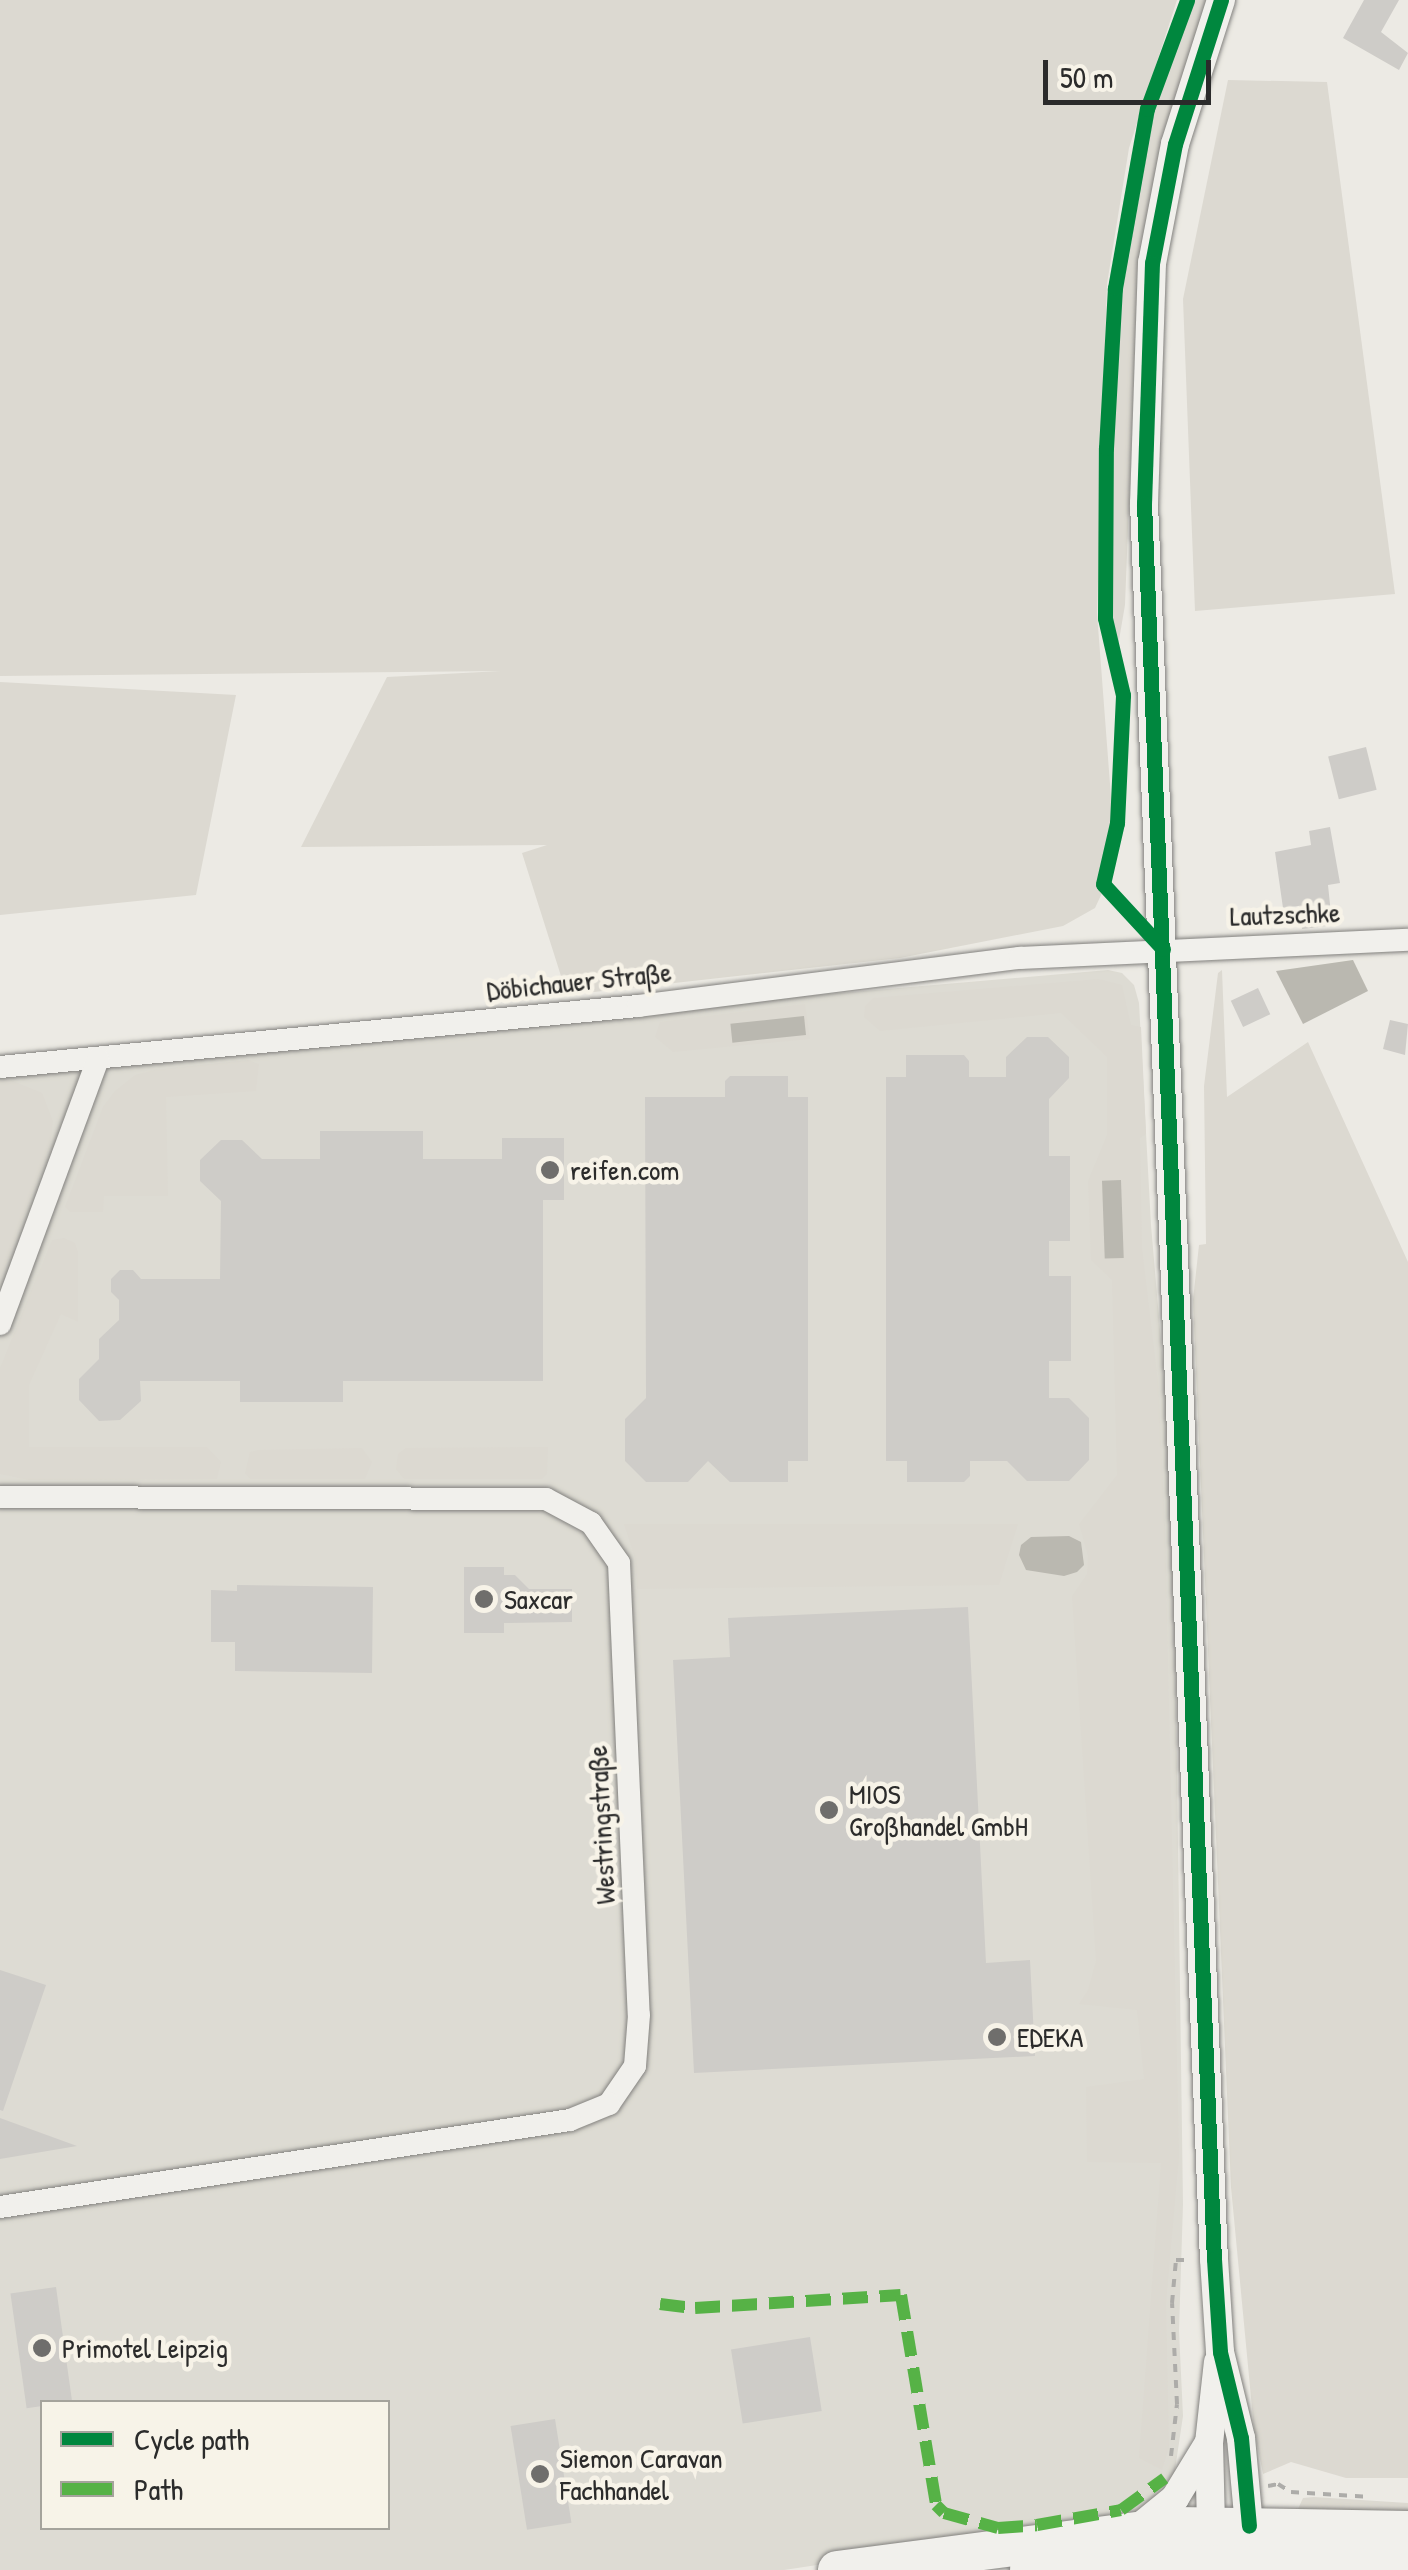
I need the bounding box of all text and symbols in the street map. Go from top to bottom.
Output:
scale bar [1048,40,1216,102]
text: 50 m [1060,57,1113,97]
street label: Lautzschke [1229,895,1341,933]
street label: Döbichauer Straße [485,955,673,1007]
place label: reifen.com [570,1153,679,1187]
marker: reifen.com [539,1159,561,1181]
place label: Saxcar [504,1582,573,1616]
marker: Saxcar [473,1588,495,1610]
street label: Westringstraße [580,1745,622,1905]
place label: MIOS Großhandel GmbH [849,1777,1028,1843]
marker: MIOS Großhandel GmbH [818,1799,840,1821]
place label: EDEKA [1017,2020,1083,2054]
marker: EDEKA [986,2026,1008,2048]
place label: Primotel Leipzig [62,2331,228,2365]
marker: Primotel Leipzig [31,2337,53,2359]
legend [40,2400,390,2530]
text: Cycle path [134,2419,249,2459]
place label: Siemon Caravan Fachhandel [560,2441,723,2507]
marker: Siemon Caravan Fachhandel [529,2463,551,2485]
text: Path [134,2469,183,2509]

